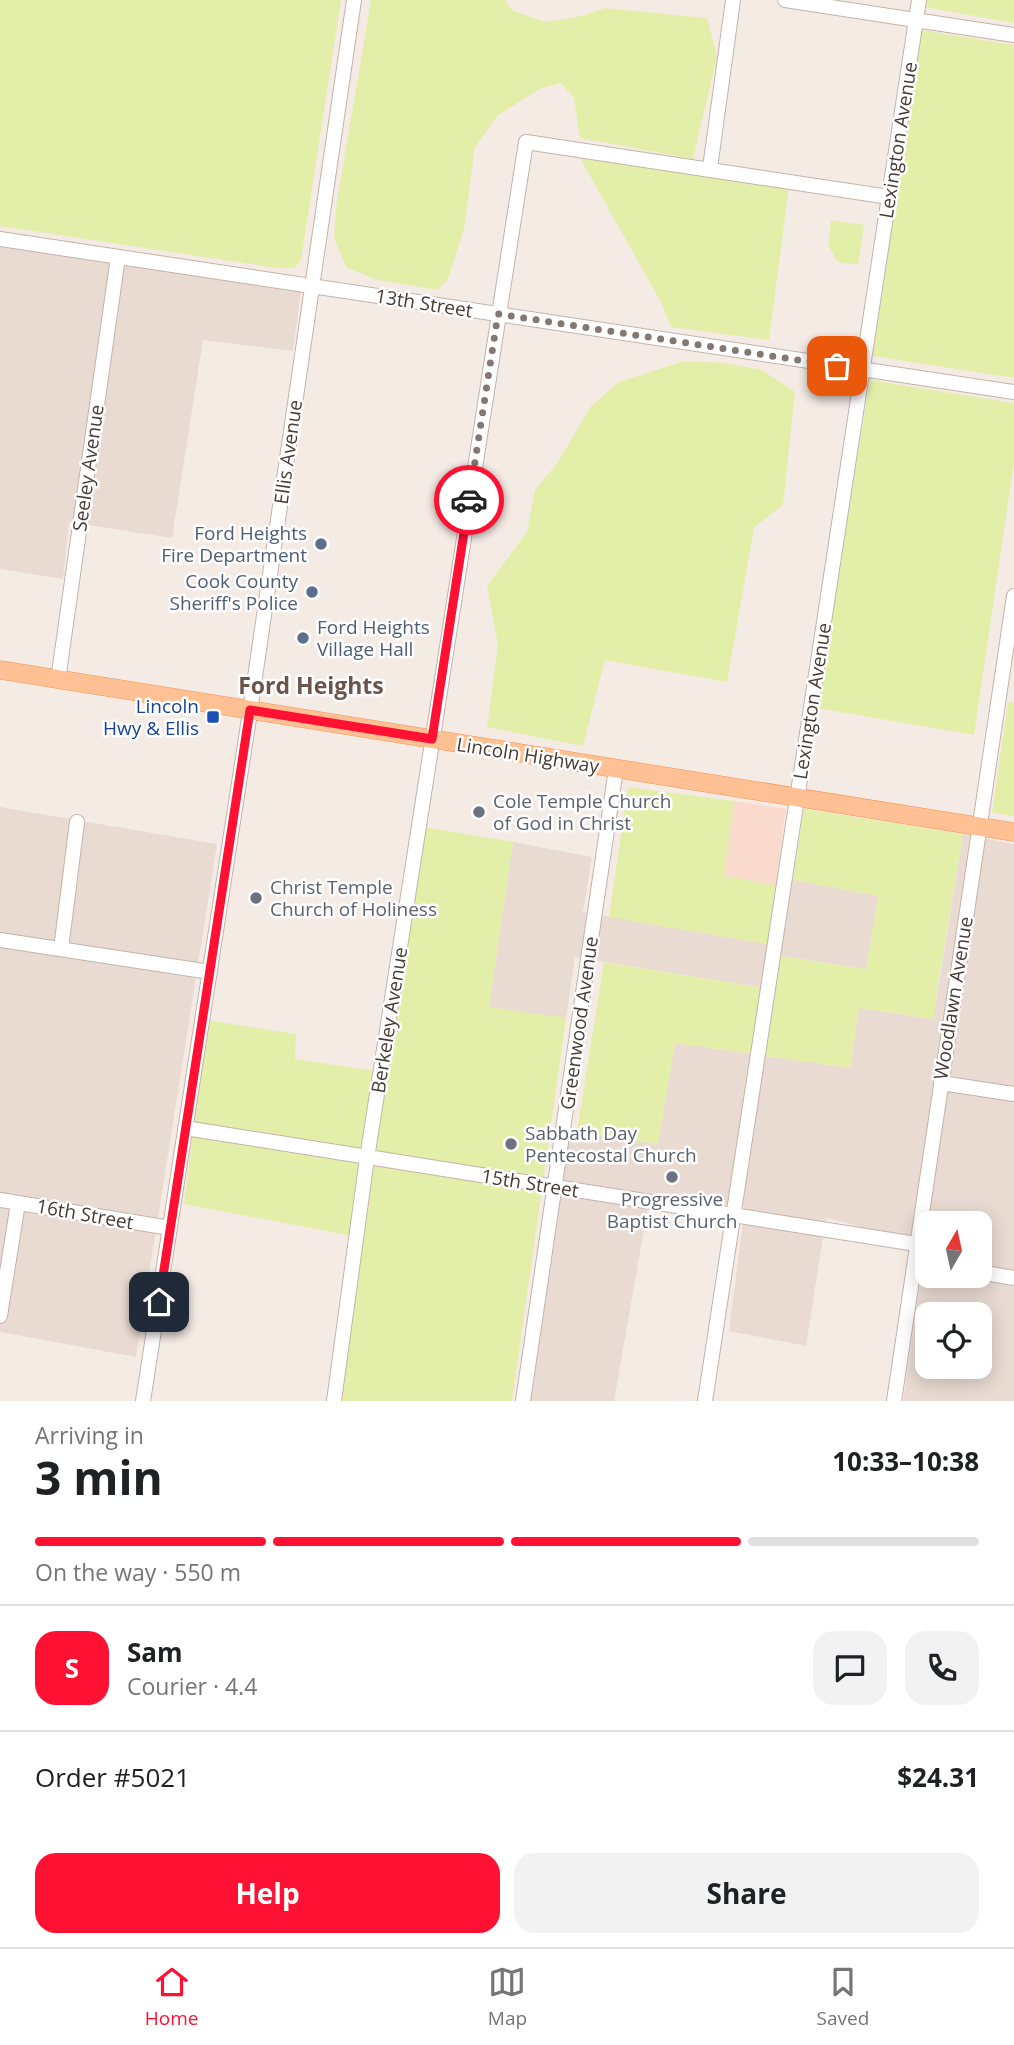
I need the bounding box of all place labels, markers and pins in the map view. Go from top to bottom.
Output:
pin [807,336,867,396]
place label: Ford Heights Fire Department [161,520,307,568]
marker: Ford Heights Fire Department [313,536,329,552]
place label: Cook County Sheriff's Police [170,568,298,616]
marker: Cook County Sheriff's Police [304,584,320,600]
place label: Ford Heights Village Hall [317,614,430,662]
marker: Ford Heights Village Hall [295,630,311,646]
place label: Lincoln Hwy & Ellis [103,693,199,741]
marker: Lincoln Hwy & Ellis [205,709,221,725]
place label: Cole Temple Church of God in Christ [493,788,671,836]
marker: Cole Temple Church of God in Christ [471,804,487,820]
place label: Christ Temple Church of Holiness [270,874,437,922]
marker: Christ Temple Church of Holiness [248,890,264,906]
place label: Sabbath Day Pentecostal Church [525,1120,697,1168]
marker: Sabbath Day Pentecostal Church [503,1136,519,1152]
marker: Progressive Baptist Church [664,1169,680,1185]
place label: Progressive Baptist Church [607,1186,737,1234]
pin [129,1272,189,1332]

